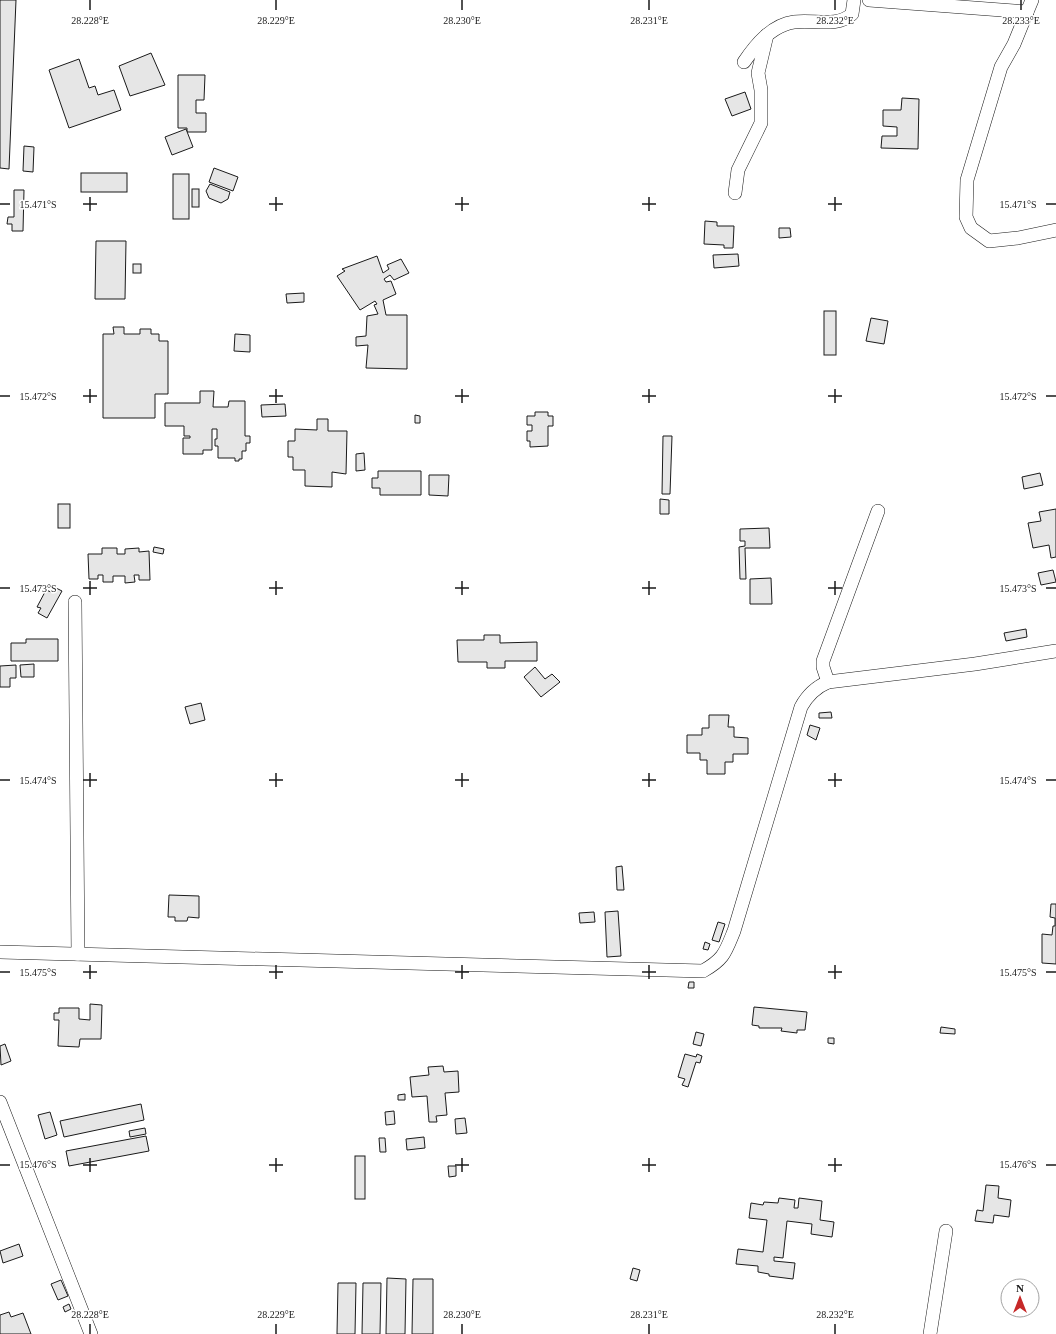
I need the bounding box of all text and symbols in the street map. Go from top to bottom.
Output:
text: 28.228°E [71,15,109,26]
text: 28.229°E [257,15,295,26]
text: 28.230°E [443,15,481,26]
text: 28.231°E [630,15,668,26]
text: 28.232°E [816,15,854,26]
text: 28.233°E [1002,15,1040,26]
text: 15.471°S [19,199,57,210]
text: 15.471°S [999,199,1037,210]
text: 15.472°S [19,391,57,402]
text: 15.472°S [999,391,1037,402]
text: 15.473°S [19,583,57,594]
text: 15.473°S [999,583,1037,594]
text: 15.474°S [19,775,57,786]
text: 15.474°S [999,775,1037,786]
text: 15.475°S [19,967,57,978]
text: 15.475°S [999,967,1037,978]
text: 15.476°S [19,1159,57,1170]
text: 15.476°S [999,1159,1037,1170]
north arrow [1000,1278,1040,1318]
text: N [1016,1282,1024,1294]
text: 28.228°E [71,1309,109,1320]
text: 28.229°E [257,1309,295,1320]
text: 28.230°E [443,1309,481,1320]
text: 28.231°E [630,1309,668,1320]
text: 28.232°E [816,1309,854,1320]

